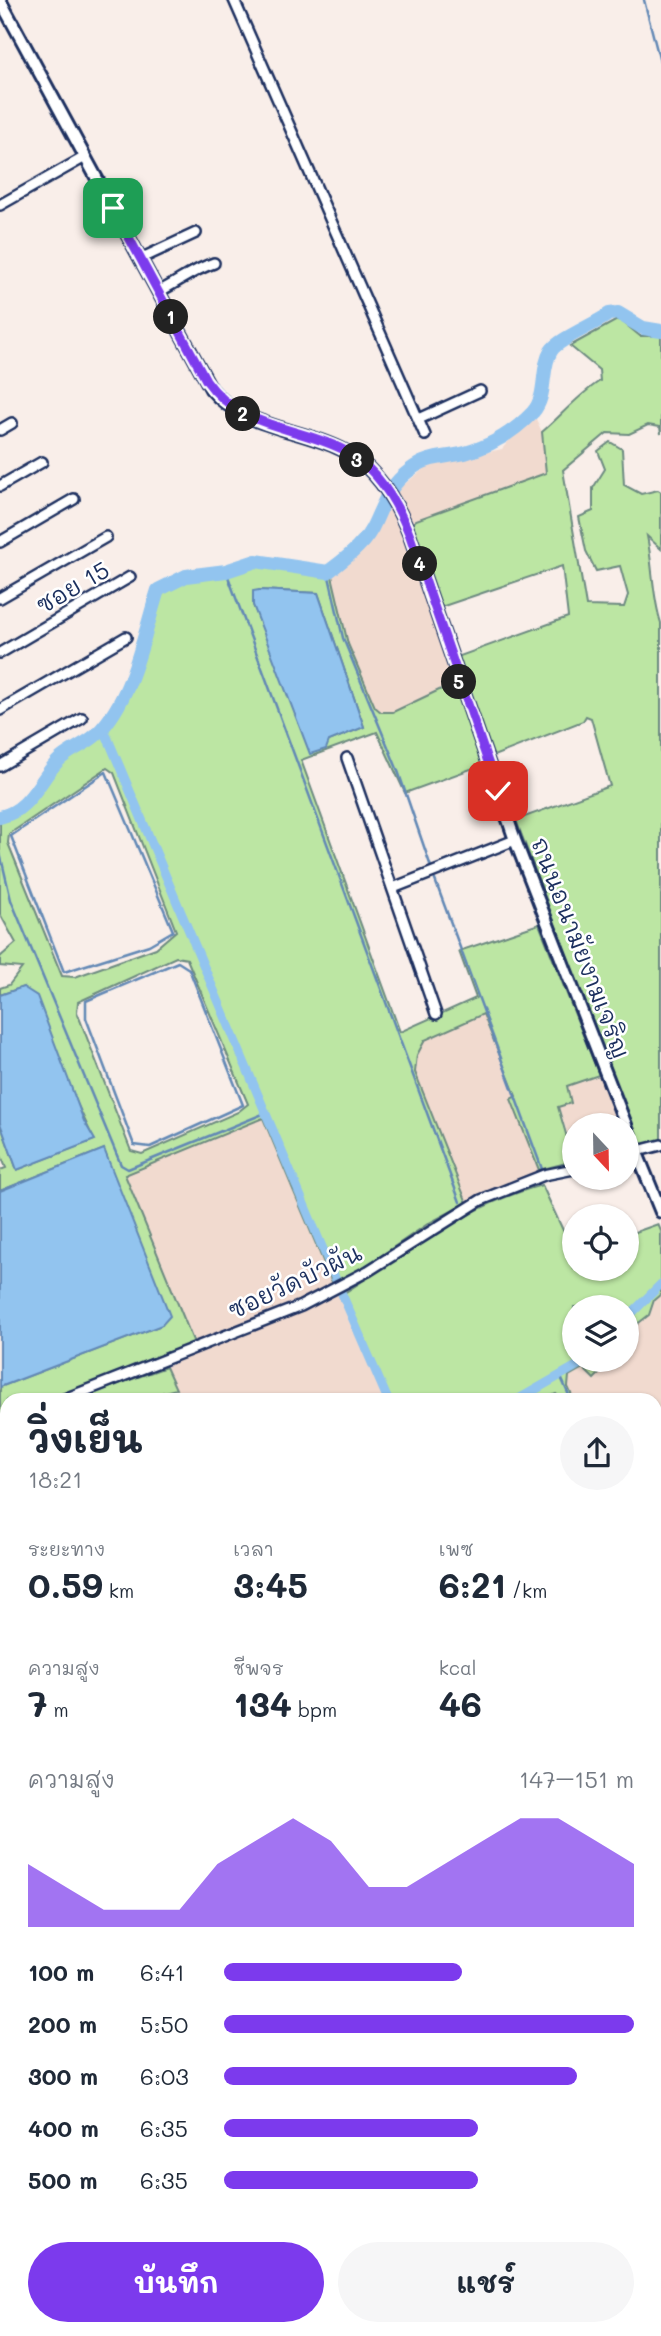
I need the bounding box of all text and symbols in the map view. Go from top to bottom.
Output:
pin [83,178,143,238]
icon: arrive [94,189,132,227]
pin: 1 [154,300,188,334]
text: 1 [166,304,175,329]
pin: 2 [226,396,260,432]
text: 2 [237,401,248,426]
pin: 3 [340,442,374,477]
text: 3 [351,447,362,472]
pin: 4 [402,546,438,582]
text: 4 [413,551,426,576]
street label: ซอย 15 [30,553,114,620]
pin: 5 [442,664,476,700]
text: 5 [453,669,464,694]
pin [468,761,528,821]
icon: check [479,772,517,810]
street label: ถนนอนามัยงามเจริญ [525,833,638,1062]
north arrow [562,1113,639,1190]
map controls [562,1113,639,1372]
button: locate [562,1204,639,1281]
street label: ซอยวัดบัวผัน [223,1236,366,1325]
button: layers [562,1295,639,1372]
text: วิ่งเย็น [28,1413,142,1463]
button: share [560,1416,634,1490]
text: 18:21 [28,1464,82,1494]
text: ระยะทาง [28,1536,105,1561]
text: เวลา [233,1536,274,1561]
text: เพซ [439,1536,473,1561]
text: 0.59 [28,1561,103,1607]
text: 3:45 [233,1561,308,1607]
text: 6:21 [439,1561,506,1607]
text: km [103,1578,134,1603]
text: /km [506,1578,547,1603]
text: ความสูง [28,1655,100,1680]
text: ชีพจร [233,1655,284,1680]
text: kcal [439,1655,477,1680]
text: 7 [28,1680,48,1726]
text: 134 [233,1680,292,1726]
text: 46 [439,1680,482,1726]
text: m [48,1697,69,1722]
text: bpm [292,1697,337,1722]
text: ความสูง [28,1764,115,1794]
text: 147–151 m [519,1764,634,1794]
text: 100 m [28,1957,94,1987]
text: 6:41 [140,1957,185,1987]
text: 200 m [28,2009,97,2039]
text: 5:50 [140,2009,188,2039]
text: 300 m [28,2061,98,2091]
text: 6:03 [140,2061,189,2091]
text: 400 m [28,2113,99,2143]
text: 6:35 [140,2113,188,2143]
text: 500 m [28,2165,98,2195]
text: 6:35 [140,2165,188,2195]
button: บันทึก [28,2242,324,2322]
button: แชร์ [338,2242,634,2322]

